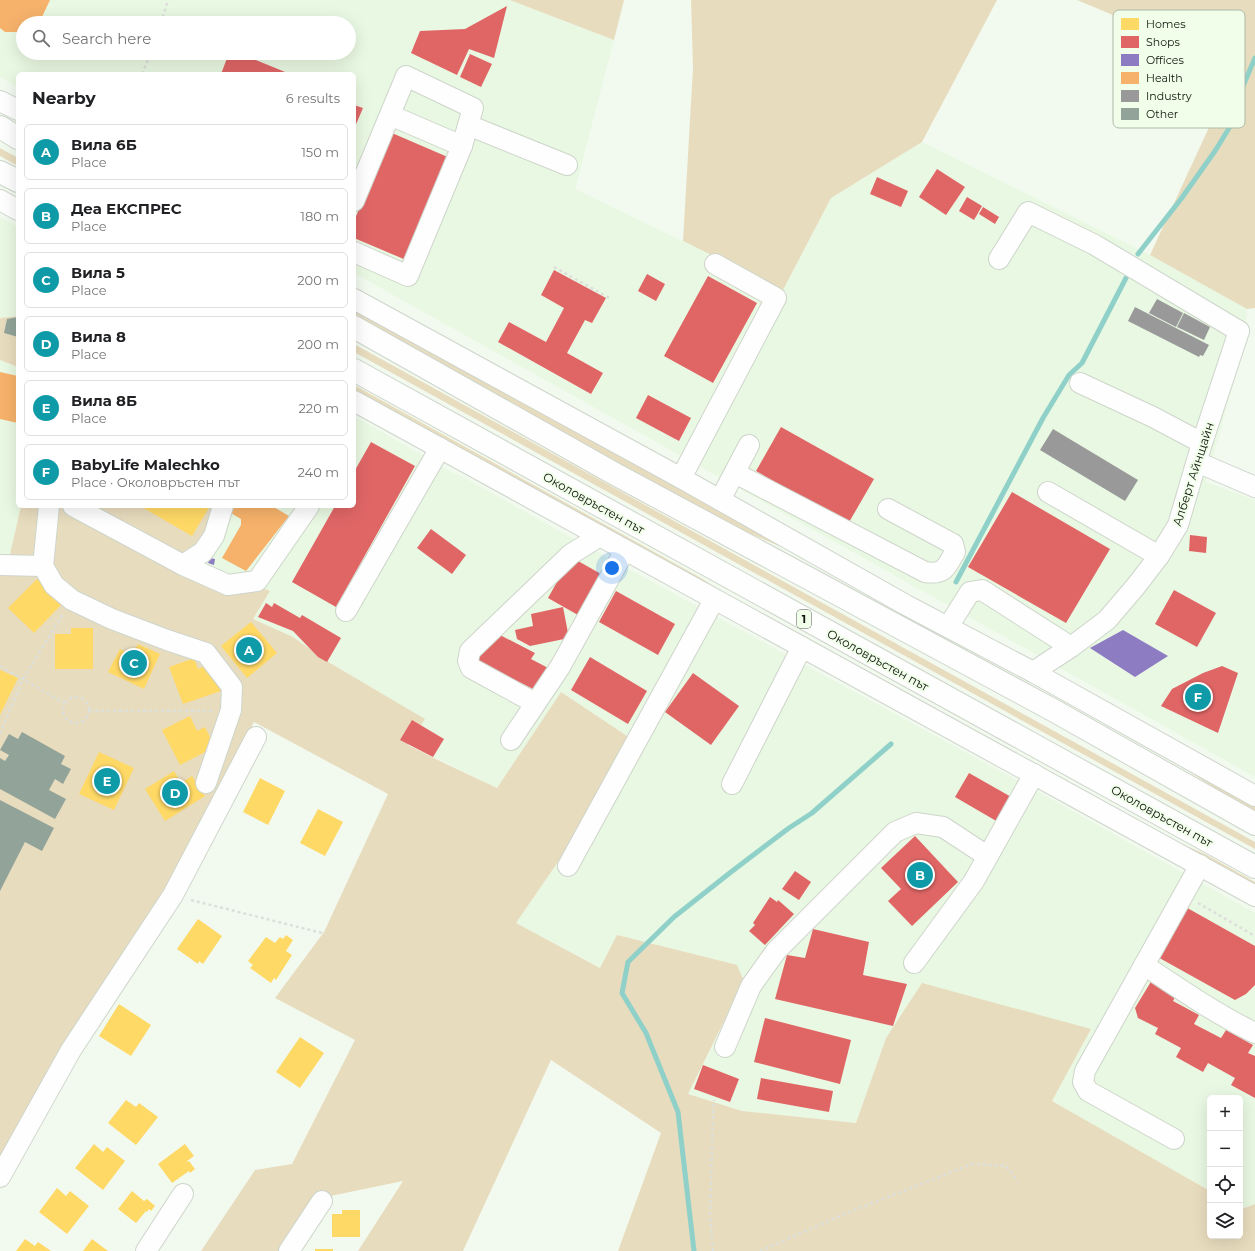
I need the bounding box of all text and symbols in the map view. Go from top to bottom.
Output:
legend [1113,10,1245,128]
search box [16,16,356,60]
text: Homes [1146,17,1186,31]
icon: search [30,27,52,49]
text: Search here [62,29,151,48]
text: Shops [1146,35,1181,49]
text: Offices [1146,53,1184,67]
text: Health [1146,71,1183,85]
text: Nearby [32,88,96,108]
text: Industry [1146,89,1192,103]
text: 6 results [286,90,340,106]
text: Other [1146,107,1178,121]
text: Вила 6Б [71,135,137,154]
text: A [41,144,51,160]
text: 150 m [301,144,339,160]
text: Place [71,154,107,170]
text: Деа ЕКСПРЕС [71,199,182,218]
text: B [41,208,51,224]
text: 180 m [300,208,339,224]
text: Place [71,218,107,234]
text: Вила 5 [71,263,125,282]
text: C [41,272,51,288]
text: 200 m [297,272,339,288]
text: Place [71,282,107,298]
text: Вила 8 [71,327,126,346]
text: D [41,336,51,352]
text: 200 m [297,336,339,352]
text: Place [71,346,107,362]
text: Вила 8Б [71,391,137,410]
text: E [42,400,50,416]
text: 220 m [298,400,339,416]
text: Place [71,410,107,426]
street label: Алберт Айнщайн [1169,420,1217,528]
text: BabyLife Malechko [71,455,220,474]
text: F [42,464,50,480]
text: 240 m [298,464,339,480]
street label: Околовръстен път [541,469,648,537]
text: Place · Околовръстен път [71,474,240,490]
your location [602,558,622,578]
road number: 1 [797,610,811,628]
street label: Околовръстен път [825,626,932,694]
pin: A [236,635,262,665]
pin: C [121,648,147,678]
pin: F [1185,682,1211,712]
pin: E [94,766,120,796]
pin: D [162,778,188,808]
street label: Околовръстен път [1109,782,1216,850]
pin: B [907,860,933,890]
map controls [1207,1095,1243,1239]
button: + [1207,1095,1243,1131]
button: − [1207,1131,1243,1167]
button: locate [1207,1167,1243,1203]
button: layers [1207,1203,1243,1239]

